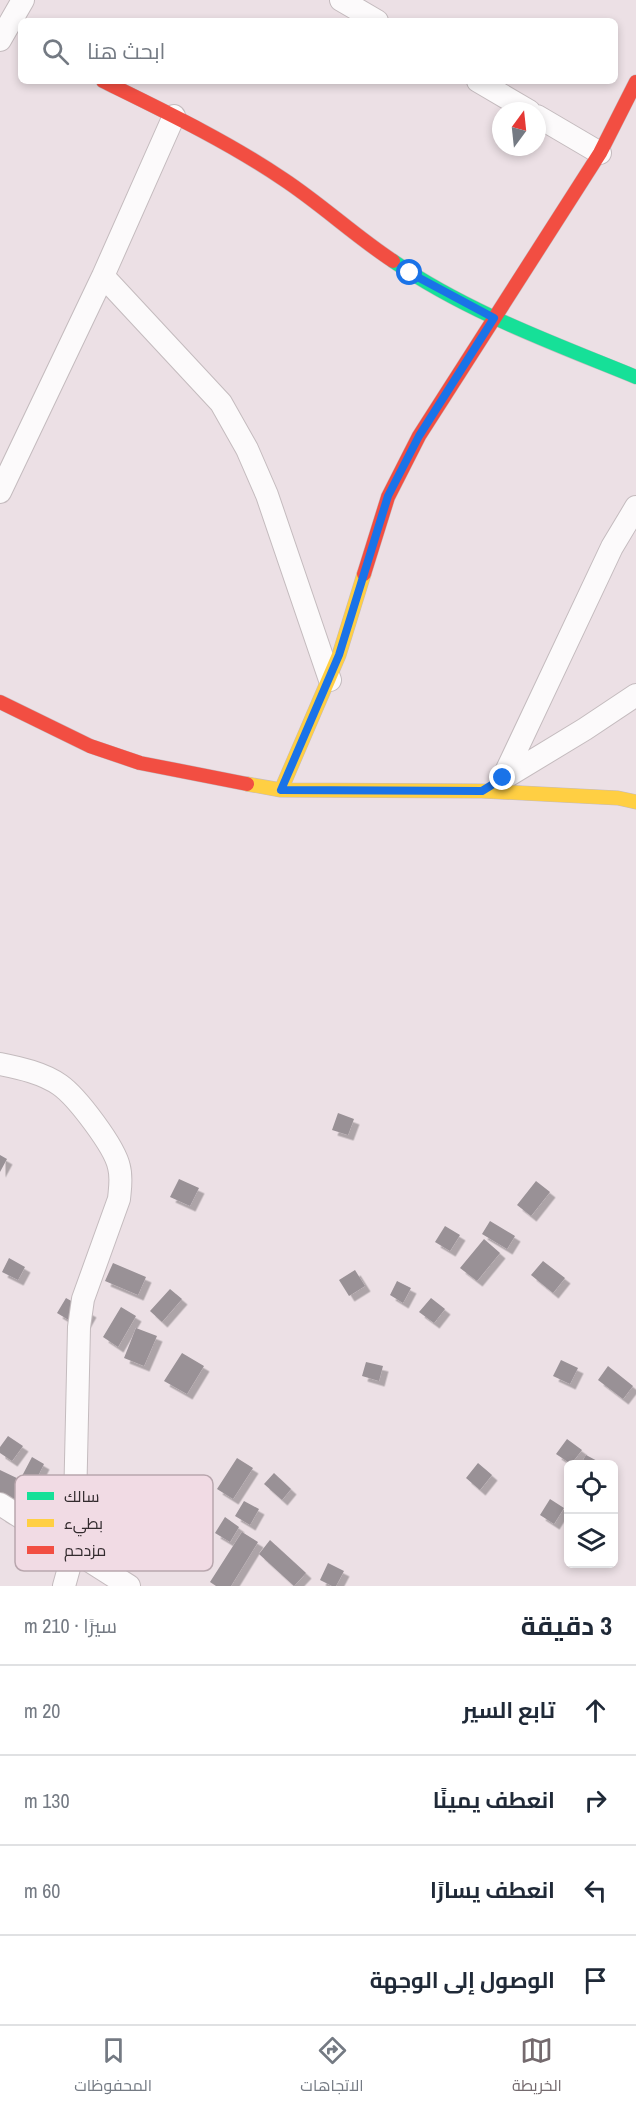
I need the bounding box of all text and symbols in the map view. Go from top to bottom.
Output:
search box [18,18,618,84]
icon: search [39,35,72,68]
text: ابحث هنا [87,36,166,66]
north arrow [492,102,546,156]
route start [396,259,422,285]
route end [489,764,515,790]
map controls [564,1460,618,1568]
button: locate [564,1460,618,1514]
legend [15,1475,213,1571]
text: سالك [64,1485,99,1507]
text: بطيء [64,1512,103,1537]
button: layers [564,1514,618,1568]
text: مزدحم [64,1539,106,1562]
text: 3 دقيقة [521,1608,612,1643]
text: سيرًا · 210 m [24,1612,117,1639]
icon: ahead [579,1694,612,1727]
text: تابع السير [463,1695,555,1725]
text: 20 m [24,1697,60,1724]
icon: right [579,1784,612,1817]
text: انعطف يمينًا [433,1785,555,1815]
text: 130 m [24,1787,70,1814]
icon: left [579,1874,612,1907]
text: انعطف يسارًا [430,1875,555,1905]
text: 60 m [24,1877,60,1904]
icon: arrive [579,1964,612,1997]
text: الوصول إلى الوجهة [370,1965,555,1995]
tab: المحفوظات [74,2034,152,2100]
tab: الاتجاهات [300,2034,364,2100]
tab: الخريطة [512,2034,562,2100]

